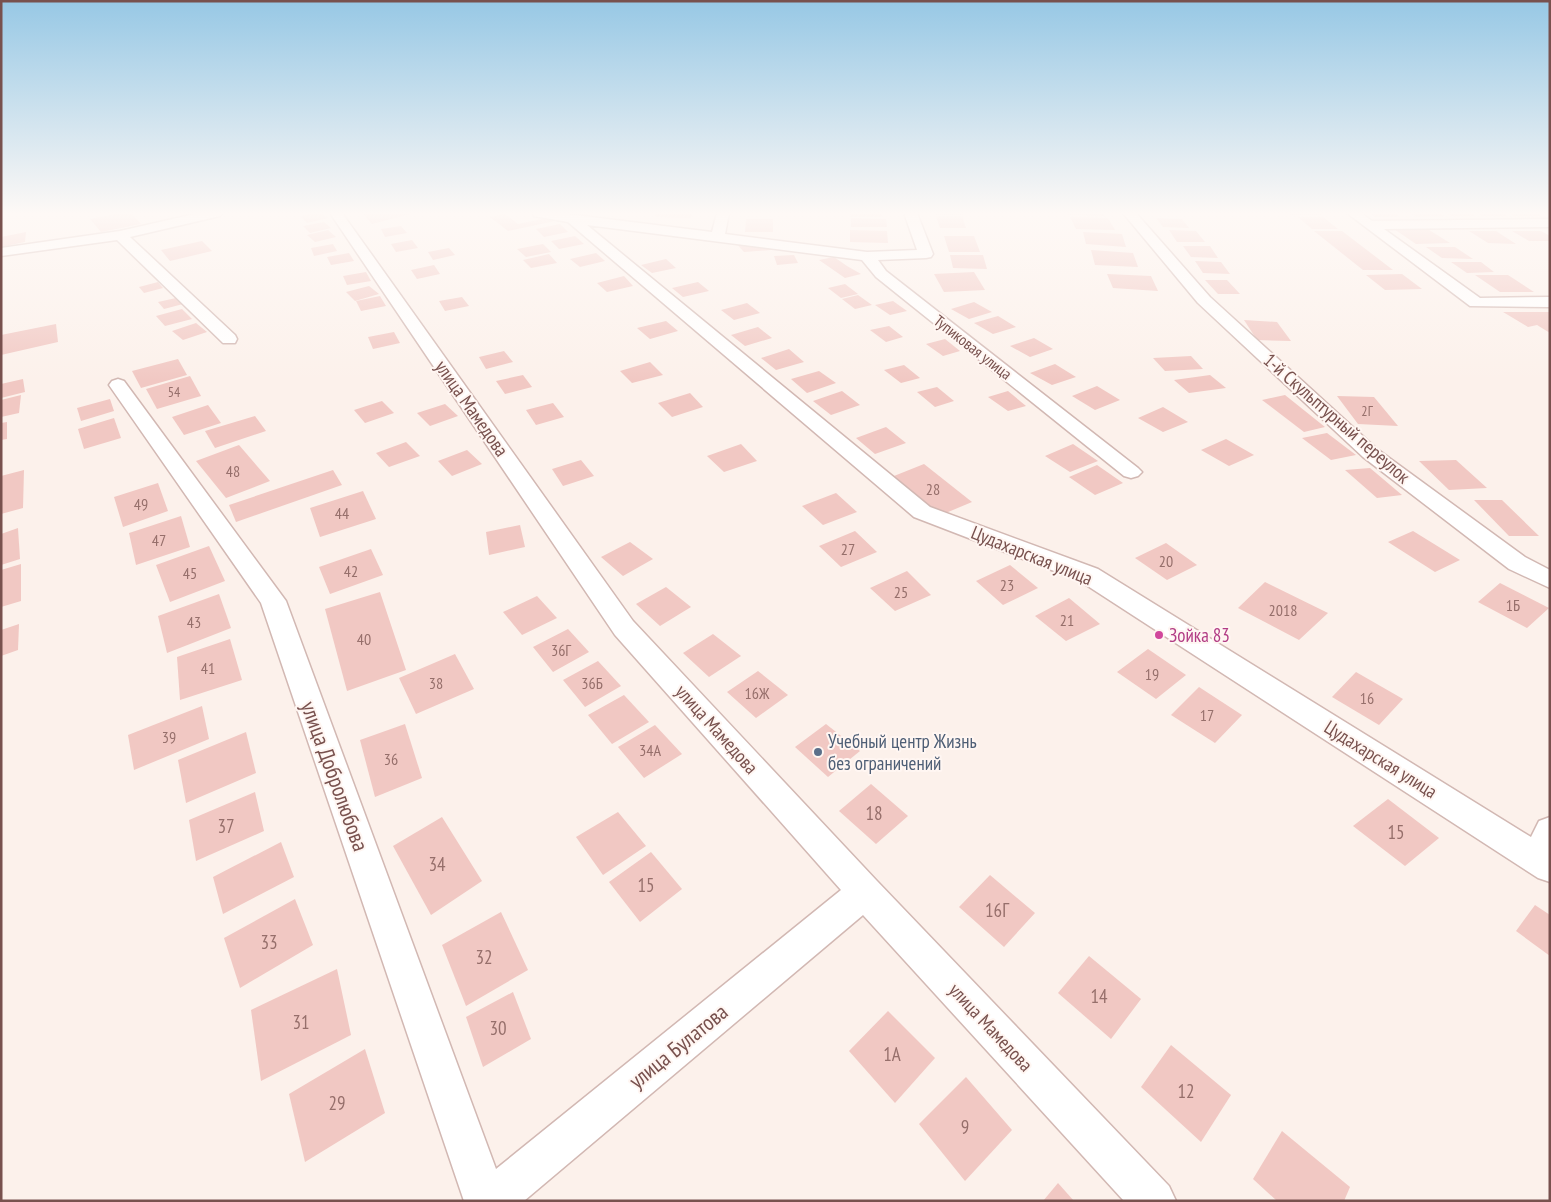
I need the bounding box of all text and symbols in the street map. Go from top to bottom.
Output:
street label: Тупиковая улица [930,310,1016,384]
street label: 1-й Скульптурный переулок [1259,348,1416,489]
street label: улица Мамедова [430,355,514,461]
house number: 54 [168,383,181,401]
house number: 2Г [1361,402,1374,420]
house number: 48 [226,461,240,481]
house number: 28 [926,479,940,499]
house number: 49 [134,494,148,514]
house number: 44 [335,503,349,523]
street label: Цудахарская улица [968,520,1096,590]
house number: 47 [152,530,166,550]
house number: 27 [841,539,855,559]
house number: 20 [1159,551,1173,571]
house number: 42 [344,561,358,581]
house number: 45 [183,563,197,583]
house number: 23 [1000,575,1014,595]
house number: 25 [894,582,908,602]
house number: 1Б [1506,595,1520,615]
house number: 2018 [1269,600,1297,620]
house number: 21 [1060,610,1074,630]
house number: 43 [187,612,201,632]
place label: Зойка 83 [1169,623,1230,647]
house number: 40 [357,629,371,649]
marker: Зойка 83 [1153,629,1165,641]
house number: 36Г [551,640,571,660]
house number: 41 [201,658,215,678]
house number: 19 [1145,664,1159,684]
house number: 38 [429,673,443,693]
house number: 36Б [581,673,603,693]
street label: улица Мамедова [671,679,763,779]
house number: 16Ж [745,683,770,703]
house number: 16 [1360,688,1374,708]
street label: улица Добролюбова [295,697,375,855]
house number: 17 [1200,705,1214,725]
street label: Цудахарская улица [1320,715,1442,803]
house number: 39 [162,727,176,747]
place label: Учебный центр Жизнь без ограничений [828,729,977,775]
house number: 34А [639,740,661,760]
marker: Учебный центр Жизнь без ограничений [812,746,824,758]
house number: 36 [384,749,398,769]
house number: 18 [865,801,883,825]
house number: 37 [217,814,235,838]
house number: 15 [1387,820,1405,844]
house number: 34 [428,852,446,876]
house number: 15 [637,873,655,897]
house number: 16Г [985,898,1010,922]
house number: 33 [260,930,278,954]
house number: 32 [475,945,493,969]
street label: улица Мамедова [944,978,1038,1076]
house number: 14 [1090,984,1108,1008]
street label: улица Булатова [623,998,733,1094]
house number: 31 [292,1010,310,1034]
house number: 30 [489,1016,507,1040]
house number: 1А [883,1042,901,1066]
house number: 12 [1177,1079,1195,1103]
house number: 29 [328,1091,346,1115]
house number: 9 [961,1115,969,1139]

